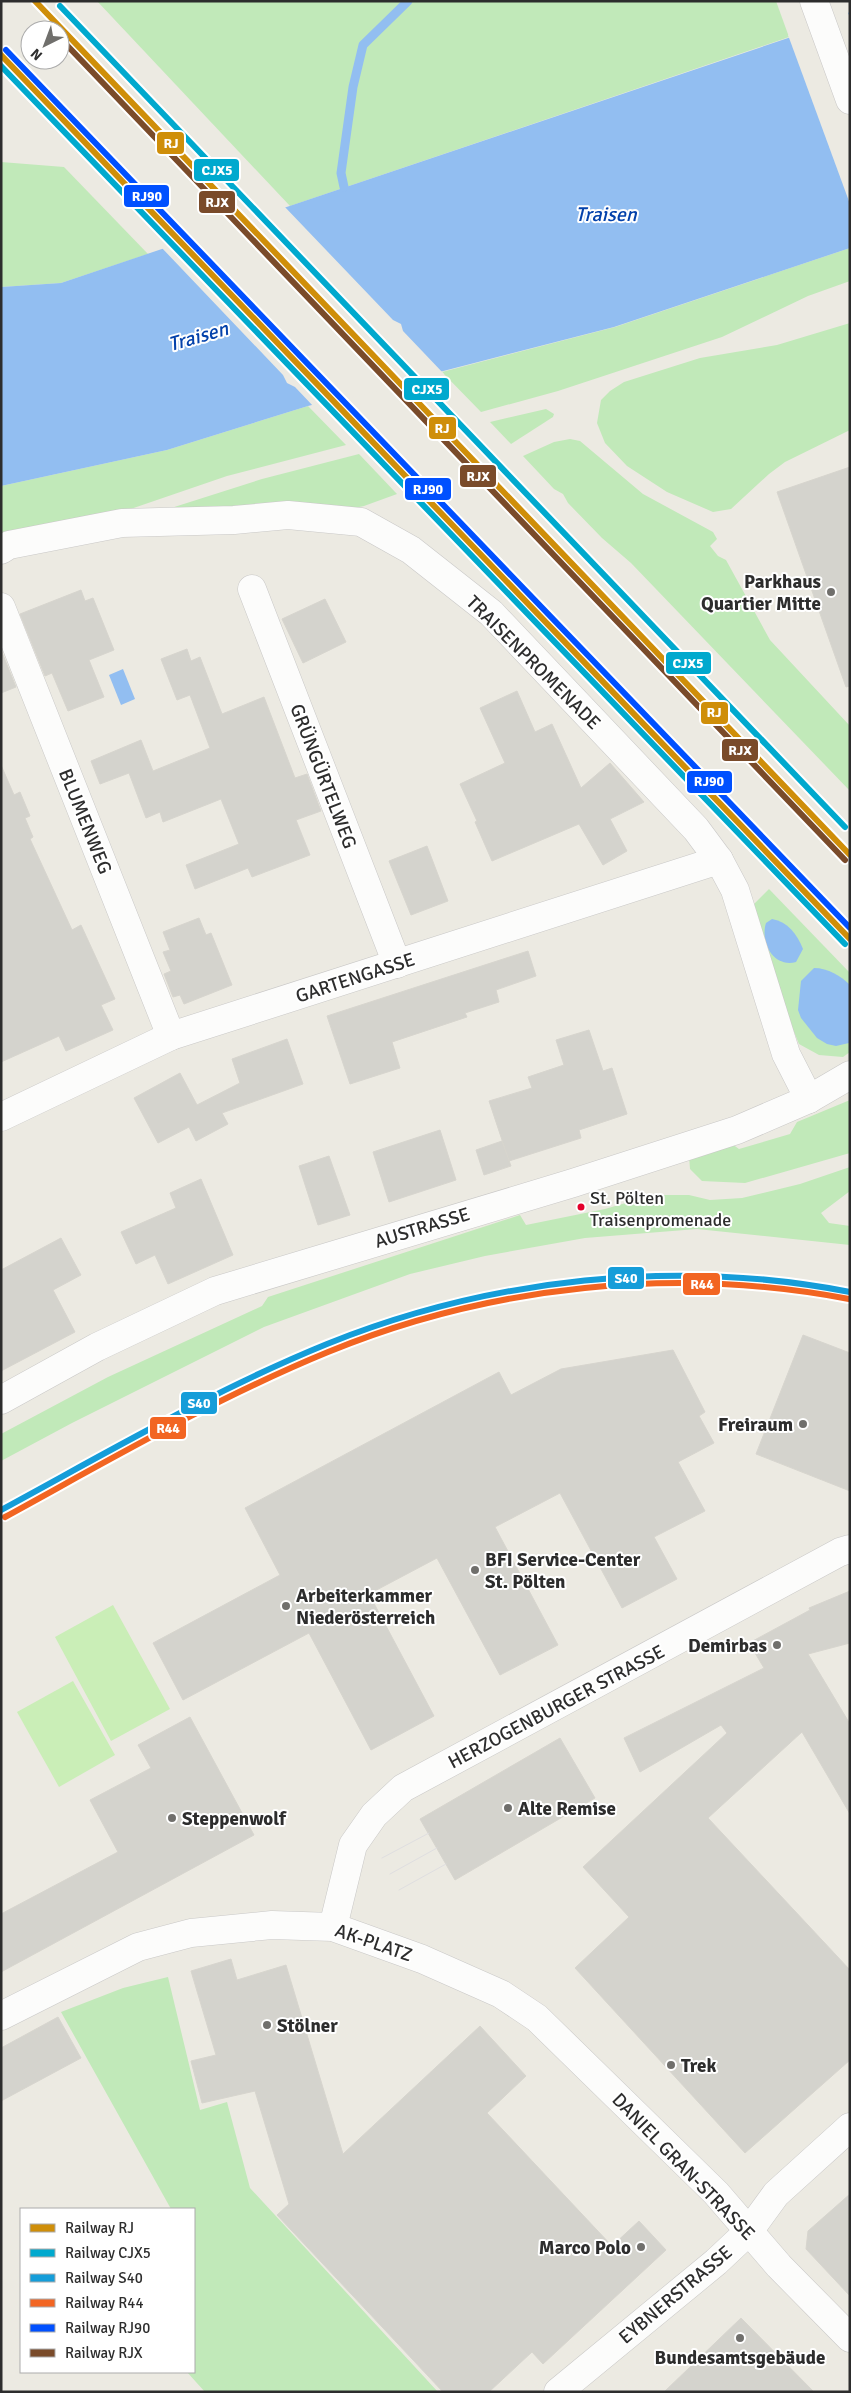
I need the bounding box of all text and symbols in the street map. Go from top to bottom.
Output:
north arrow [20,20,70,70]
text: N [27,45,46,64]
line badge: RJ [156,131,185,155]
text: RJ [163,135,179,152]
line badge: CJX5 [193,158,240,182]
text: CJX5 [201,162,233,179]
line badge: RJ90 [123,184,170,208]
text: RJ90 [132,188,163,205]
line badge: RJX [198,190,236,214]
text: RJX [205,194,229,211]
water label: Traisen [575,202,638,227]
water label: Traisen [165,316,232,357]
line badge: CJX5 [403,377,450,401]
text: CJX5 [411,381,443,398]
line badge: RJ [428,416,457,440]
text: RJ [434,420,450,437]
line badge: RJX [459,464,497,488]
text: RJX [466,468,490,485]
line badge: RJ90 [404,477,452,501]
text: RJ90 [413,481,444,498]
place label: Parkhaus Quartier Mitte [701,570,821,616]
marker: Parkhaus Quartier Mitte [825,586,837,598]
street label: TRAISENPROMENADE [461,590,606,735]
line badge: CJX5 [665,651,712,675]
text: CJX5 [672,655,704,672]
street label: GRÜNGÜRTELWEG [284,701,362,852]
line badge: RJ [700,701,729,725]
text: RJ [706,704,722,721]
line badge: RJX [721,738,759,762]
text: RJX [728,742,752,759]
street label: BLUMENWEG [53,765,117,878]
line badge: RJ90 [686,770,733,794]
text: RJ90 [694,773,725,790]
street label: GARTENGASSE [293,947,418,1008]
place label: St. Pölten Traisenpromenade [590,1187,731,1231]
street label: AUSTRASSE [372,1202,473,1254]
marker: St. Pölten Traisenpromenade [576,1202,586,1212]
line badge: S40 [607,1266,645,1290]
text: S40 [615,1270,638,1287]
line badge: R44 [682,1272,721,1296]
text: R44 [690,1276,714,1293]
line badge: S40 [180,1391,218,1415]
text: S40 [188,1395,211,1412]
place label: Freiraum [718,1413,793,1437]
line badge: R44 [149,1416,187,1440]
marker: Freiraum [797,1418,809,1430]
text: R44 [156,1420,180,1437]
place label: BFI Service-Center St. Pölten [485,1548,641,1594]
marker: BFI Service-Center St. Pölten [469,1564,481,1576]
place label: Arbeiterkammer Niederösterreich [296,1584,435,1630]
marker: Arbeiterkammer Niederösterreich [280,1600,292,1612]
place label: Demirbas [688,1634,767,1658]
marker: Demirbas [771,1639,783,1651]
street label: HERZOGENBURGER STRASSE [444,1640,669,1774]
place label: Alte Remise [518,1797,616,1821]
marker: Alte Remise [502,1802,514,1814]
place label: Steppenwolf [182,1807,287,1831]
marker: Steppenwolf [166,1812,178,1824]
street label: AK-PLATZ [332,1919,416,1967]
place label: Stölner [277,2014,338,2038]
marker: Stölner [261,2019,273,2031]
place label: Trek [681,2054,717,2078]
marker: Trek [665,2059,677,2071]
street label: DANIEL GRAN-STRASSE [607,2088,760,2245]
legend [20,2208,195,2373]
text: Railway RJ [65,2219,134,2237]
place label: Marco Polo [539,2236,631,2260]
street label: EYBNERSTRASSE [614,2240,737,2349]
marker: Marco Polo [635,2241,647,2253]
text: Railway CJX5 [65,2244,151,2262]
text: Railway S40 [65,2269,143,2287]
text: Railway R44 [65,2294,144,2312]
text: Railway RJ90 [65,2319,150,2337]
marker: Bundesamtsgebäude [734,2332,746,2344]
text: Railway RJX [65,2344,143,2362]
place label: Bundesamtsgebäude [655,2346,825,2370]

